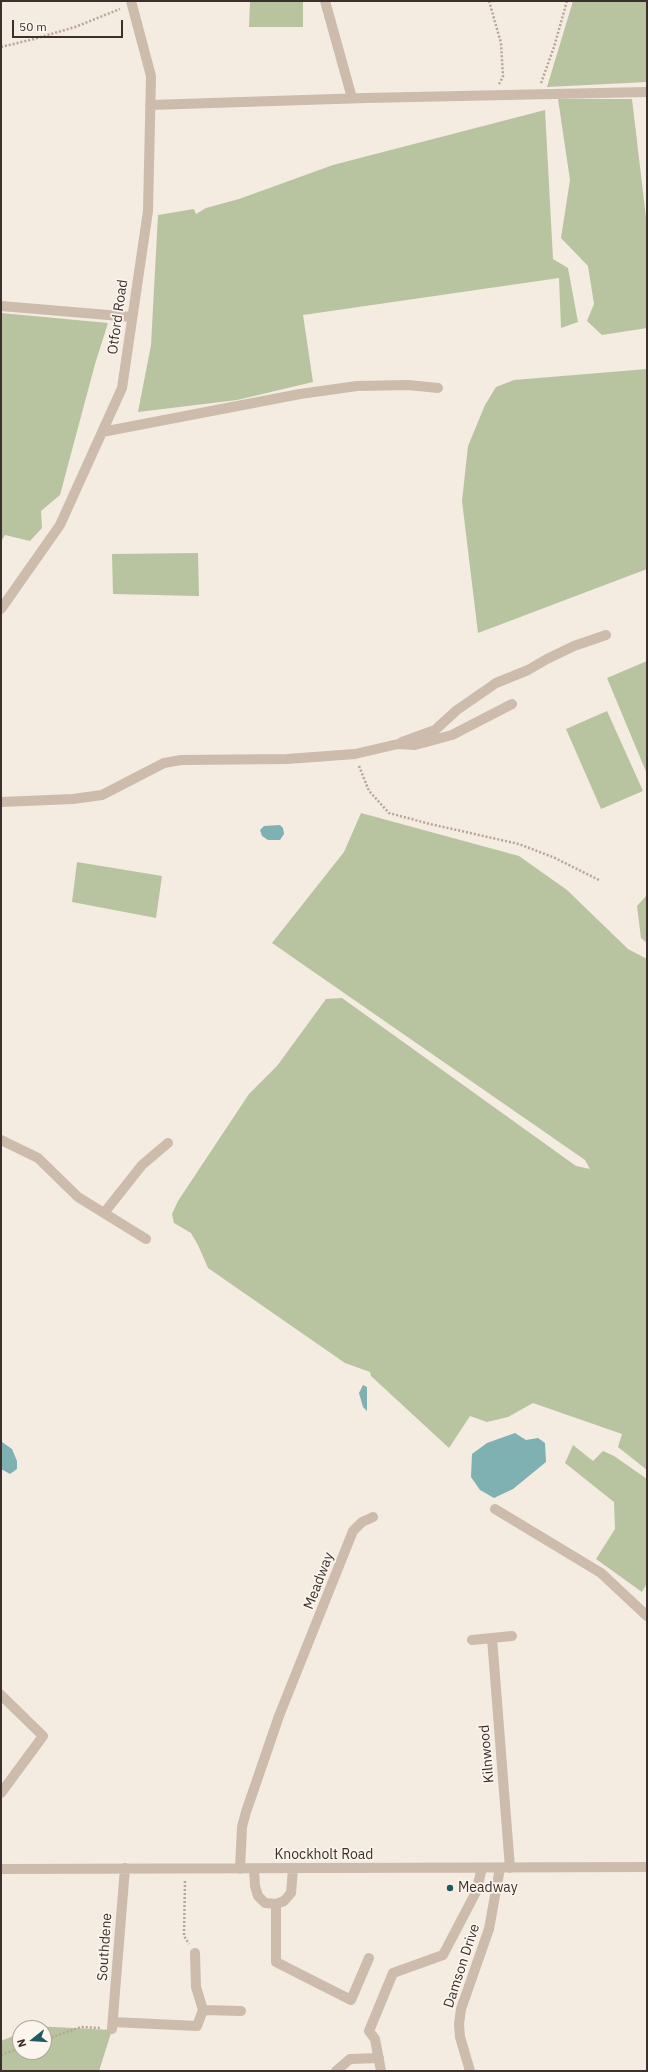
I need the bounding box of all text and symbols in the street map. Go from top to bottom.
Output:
scale bar [14,12,125,38]
text: 50 m [19,19,47,34]
street label: Otford Road [104,278,132,356]
street label: Meadway [300,1550,338,1612]
street label: Kilnwood [476,1724,498,1784]
street label: Knockholt Road [275,1847,373,1863]
place label: Meadway [458,1880,518,1896]
marker: Meadway [445,1883,455,1893]
street label: Southdene [94,1912,116,1982]
street label: Damson Drive [440,1922,484,2010]
north arrow [12,2020,52,2060]
text: N [14,2037,29,2049]

